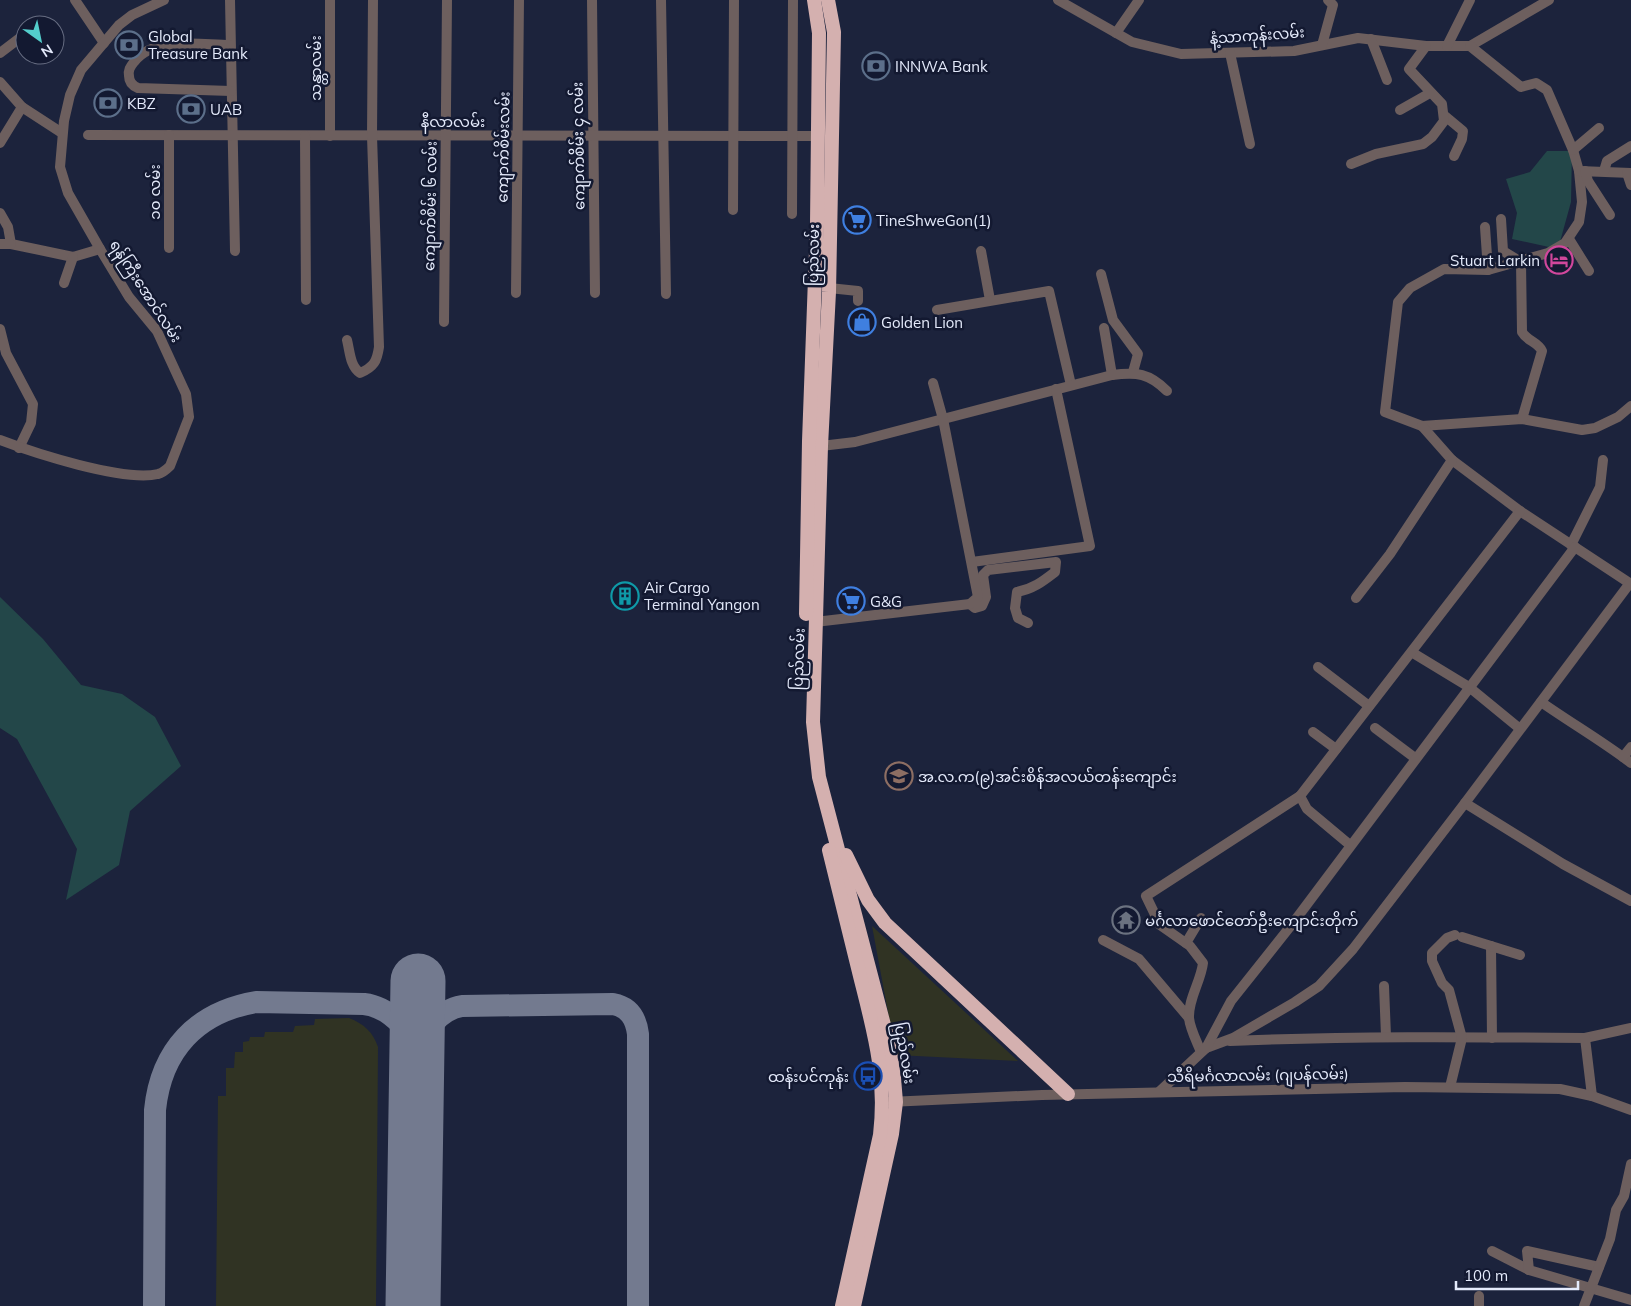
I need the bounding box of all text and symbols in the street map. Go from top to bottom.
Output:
north arrow [15,15,65,65]
street label: နံ့သာကုန်းလမ်း [1209,22,1305,51]
place label: Global Treasure Bank [148,27,248,63]
bank icon: Global Treasure Bank [114,30,144,60]
street label: သန္တာလမ်း [306,35,328,101]
text: N [38,40,56,61]
bank icon: INNWA Bank [861,51,891,81]
place label: INNWA Bank [895,57,988,76]
street label: ကျောက်စိမ်း ၄ လမ်း [567,82,592,210]
bank icon: KBZ [93,88,123,118]
street label: ကျောက်စိမ်းလမ်း [493,91,516,203]
place label: KBZ [127,94,156,113]
bank icon: UAB [176,94,206,124]
place label: UAB [210,100,242,119]
street label: နီလာလမ်း [421,112,485,134]
street label: ကျောက်စိမ်း ၆ လမ်း [419,141,444,271]
street label: ၁၀ လမ်း [145,164,164,220]
supermarket icon: TineShweGon(1) [842,205,872,235]
place label: TineShweGon(1) [876,211,992,230]
street label: ပြည်လမ်း [803,224,826,286]
street label: ရန်ကြီးအောင်လမ်း [103,236,186,347]
hotel icon: Stuart Larkin [1544,245,1574,275]
place label: Stuart Larkin [1450,251,1540,270]
shop icon: Golden Lion [847,307,877,337]
place label: Golden Lion [881,313,963,332]
place label: Air Cargo Terminal Yangon [644,578,760,614]
building icon: Air Cargo Terminal Yangon [610,581,640,611]
supermarket icon: G&G [836,586,866,616]
place label: G&G [870,592,902,611]
street label: ပြည်လမ်း [787,627,812,691]
school or university icon: အ.လ.က(၉)အင်းစိန်အလယ်တန်းကျောင်း [884,761,914,791]
place label: အ.လ.က(၉)အင်းစိန်အလယ်တန်းကျောင်း [918,767,1177,789]
temple icon: မင်္ဂလာဖောင်တော်ဦးကျောင်းတိုက် [1111,905,1141,935]
place label: မင်္ဂလာဖောင်တော်ဦးကျောင်းတိုက် [1145,911,1359,933]
street label: ပြည်လမ်း [887,1021,920,1086]
bus stop icon: ထန်းပင်ကုန်း [853,1061,883,1091]
street label: သီရိမင်္ဂလာလမ်း (ဂျပန်လမ်း) [1167,1064,1349,1089]
place label: ထန်းပင်ကုန်း [768,1067,849,1089]
scale bar [1456,1258,1578,1290]
text: 100 m [1464,1266,1508,1285]

